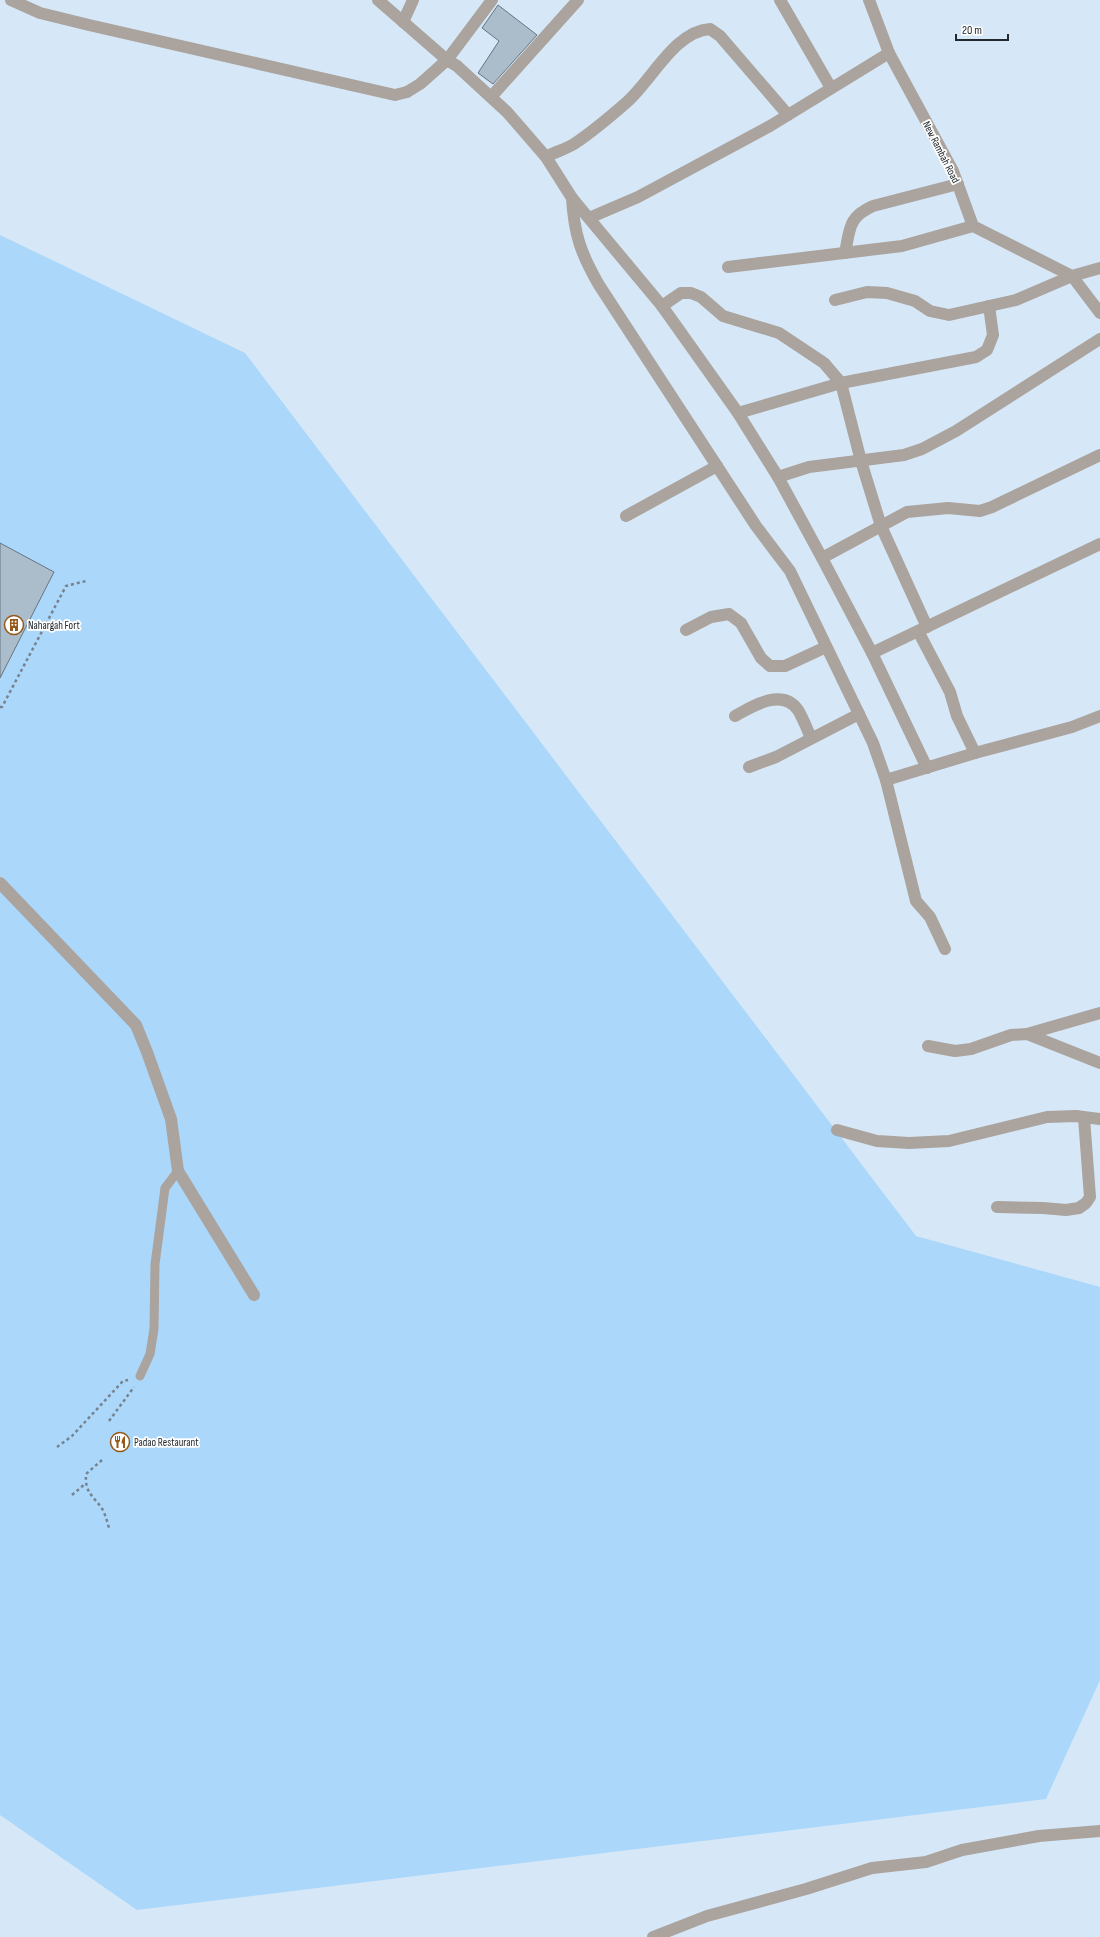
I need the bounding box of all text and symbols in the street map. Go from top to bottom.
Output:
scale bar [956,16,1008,42]
text: 20 m [962,23,982,38]
street label: New Rambah Road [920,119,962,185]
building icon: Nahargah Fort [3,614,25,636]
place label: Nahargah Fort [28,619,80,632]
restaurant icon: Padao Restaurant [109,1431,131,1453]
place label: Padao Restaurant [134,1436,199,1449]

